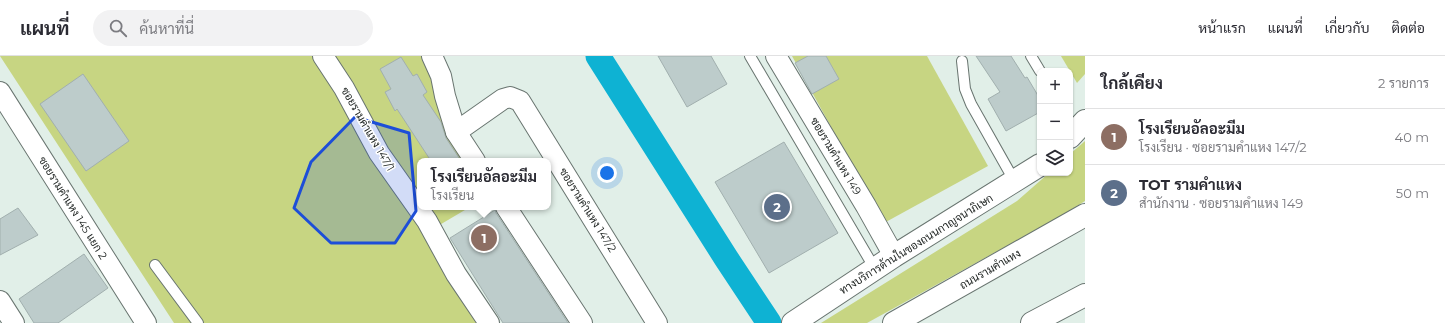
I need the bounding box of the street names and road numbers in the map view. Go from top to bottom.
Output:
street label: ซอยรามคำแหง 147/1 [338,84,398,174]
street label: ซอยรามคำแหง 149 [807,115,865,198]
street label: ซอยรามคำแหง 145 แยก 2 [36,154,110,262]
street label: ซอยรามคำแหง 147/2 [556,165,620,255]
street label: ทางบริการด้านในของถนนกาญจนาภิเษก [836,190,995,297]
street label: ถนนรามคำแหง [957,246,1023,292]

